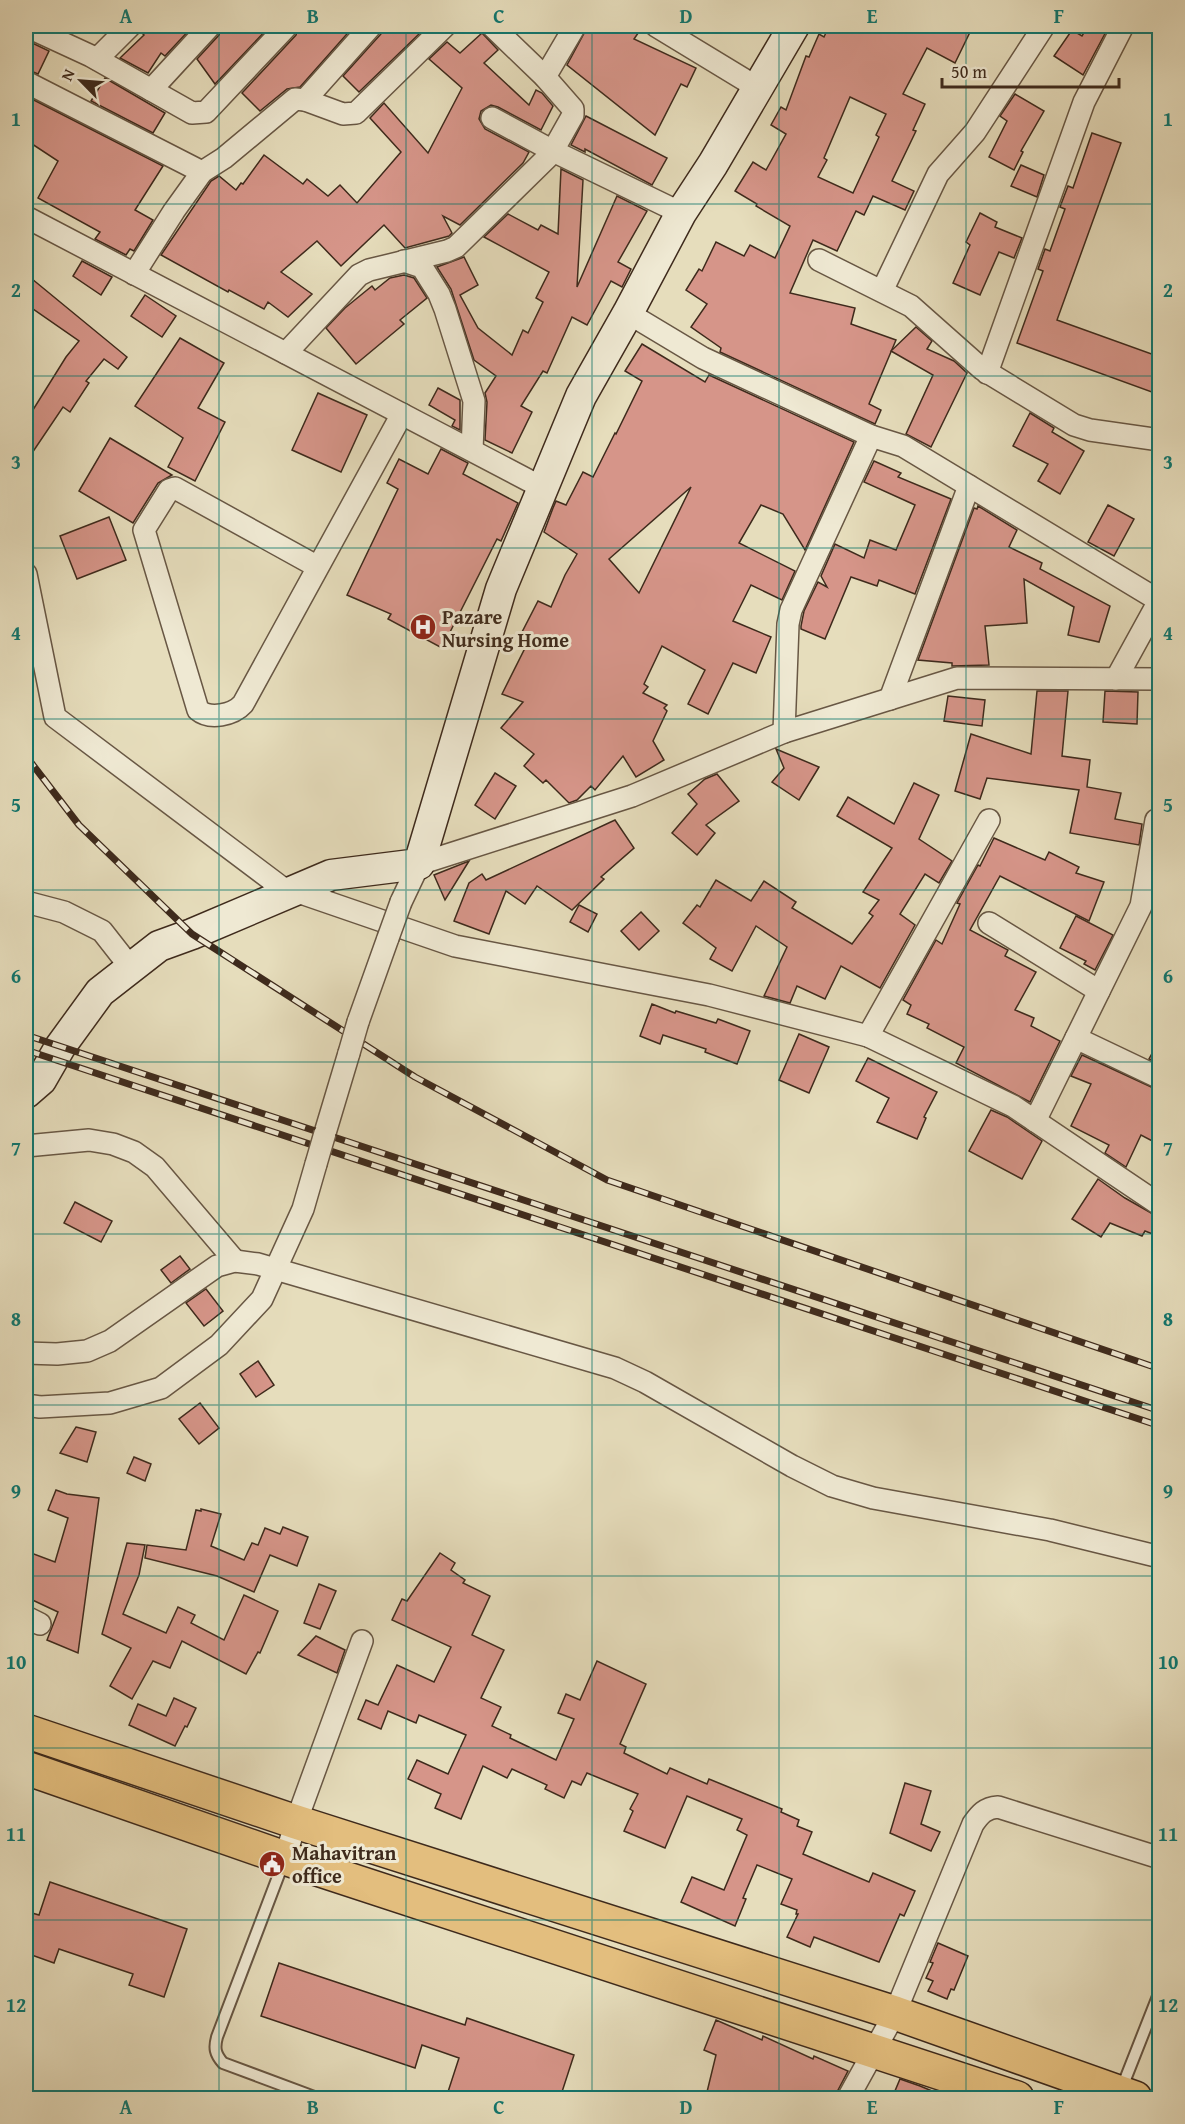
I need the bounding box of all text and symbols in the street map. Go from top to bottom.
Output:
text: A [120,1,133,30]
text: B [307,1,319,30]
text: C [493,1,505,30]
text: D [679,1,693,30]
text: E [867,1,878,30]
text: F [1054,1,1064,30]
north arrow [51,51,111,111]
scale bar [942,51,1119,89]
text: 50 m [951,58,987,85]
text: N [54,64,81,85]
text: 1 [11,104,21,133]
text: 1 [1163,104,1173,133]
text: 2 [11,275,21,304]
text: 2 [1163,275,1173,304]
text: 3 [11,447,21,476]
text: 3 [1163,447,1173,476]
place label: Pazare Nursing Home [442,602,569,654]
hospital icon: Pazare Nursing Home [408,612,438,642]
text: 4 [11,618,21,647]
text: 4 [1163,618,1173,647]
text: 5 [11,790,21,819]
text: 5 [1163,790,1173,819]
text: 6 [11,961,21,990]
text: 6 [1163,961,1173,990]
text: 7 [11,1133,21,1162]
text: 7 [1163,1133,1173,1162]
text: 8 [11,1304,21,1333]
text: 8 [1163,1304,1173,1333]
text: 9 [11,1476,21,1505]
text: 9 [1163,1476,1173,1505]
text: 10 [6,1647,26,1676]
text: 10 [1158,1647,1178,1676]
text: 11 [6,1819,26,1848]
text: 11 [1158,1819,1178,1848]
place label: Mahavitran office [292,1838,396,1890]
public building icon: Mahavitran office [257,1849,287,1879]
text: 12 [6,1990,26,2019]
text: 12 [1158,1990,1178,2019]
text: A [120,2092,133,2121]
text: B [307,2092,319,2121]
text: C [493,2092,505,2121]
text: D [679,2092,693,2121]
text: E [867,2092,878,2121]
text: F [1054,2092,1064,2121]

